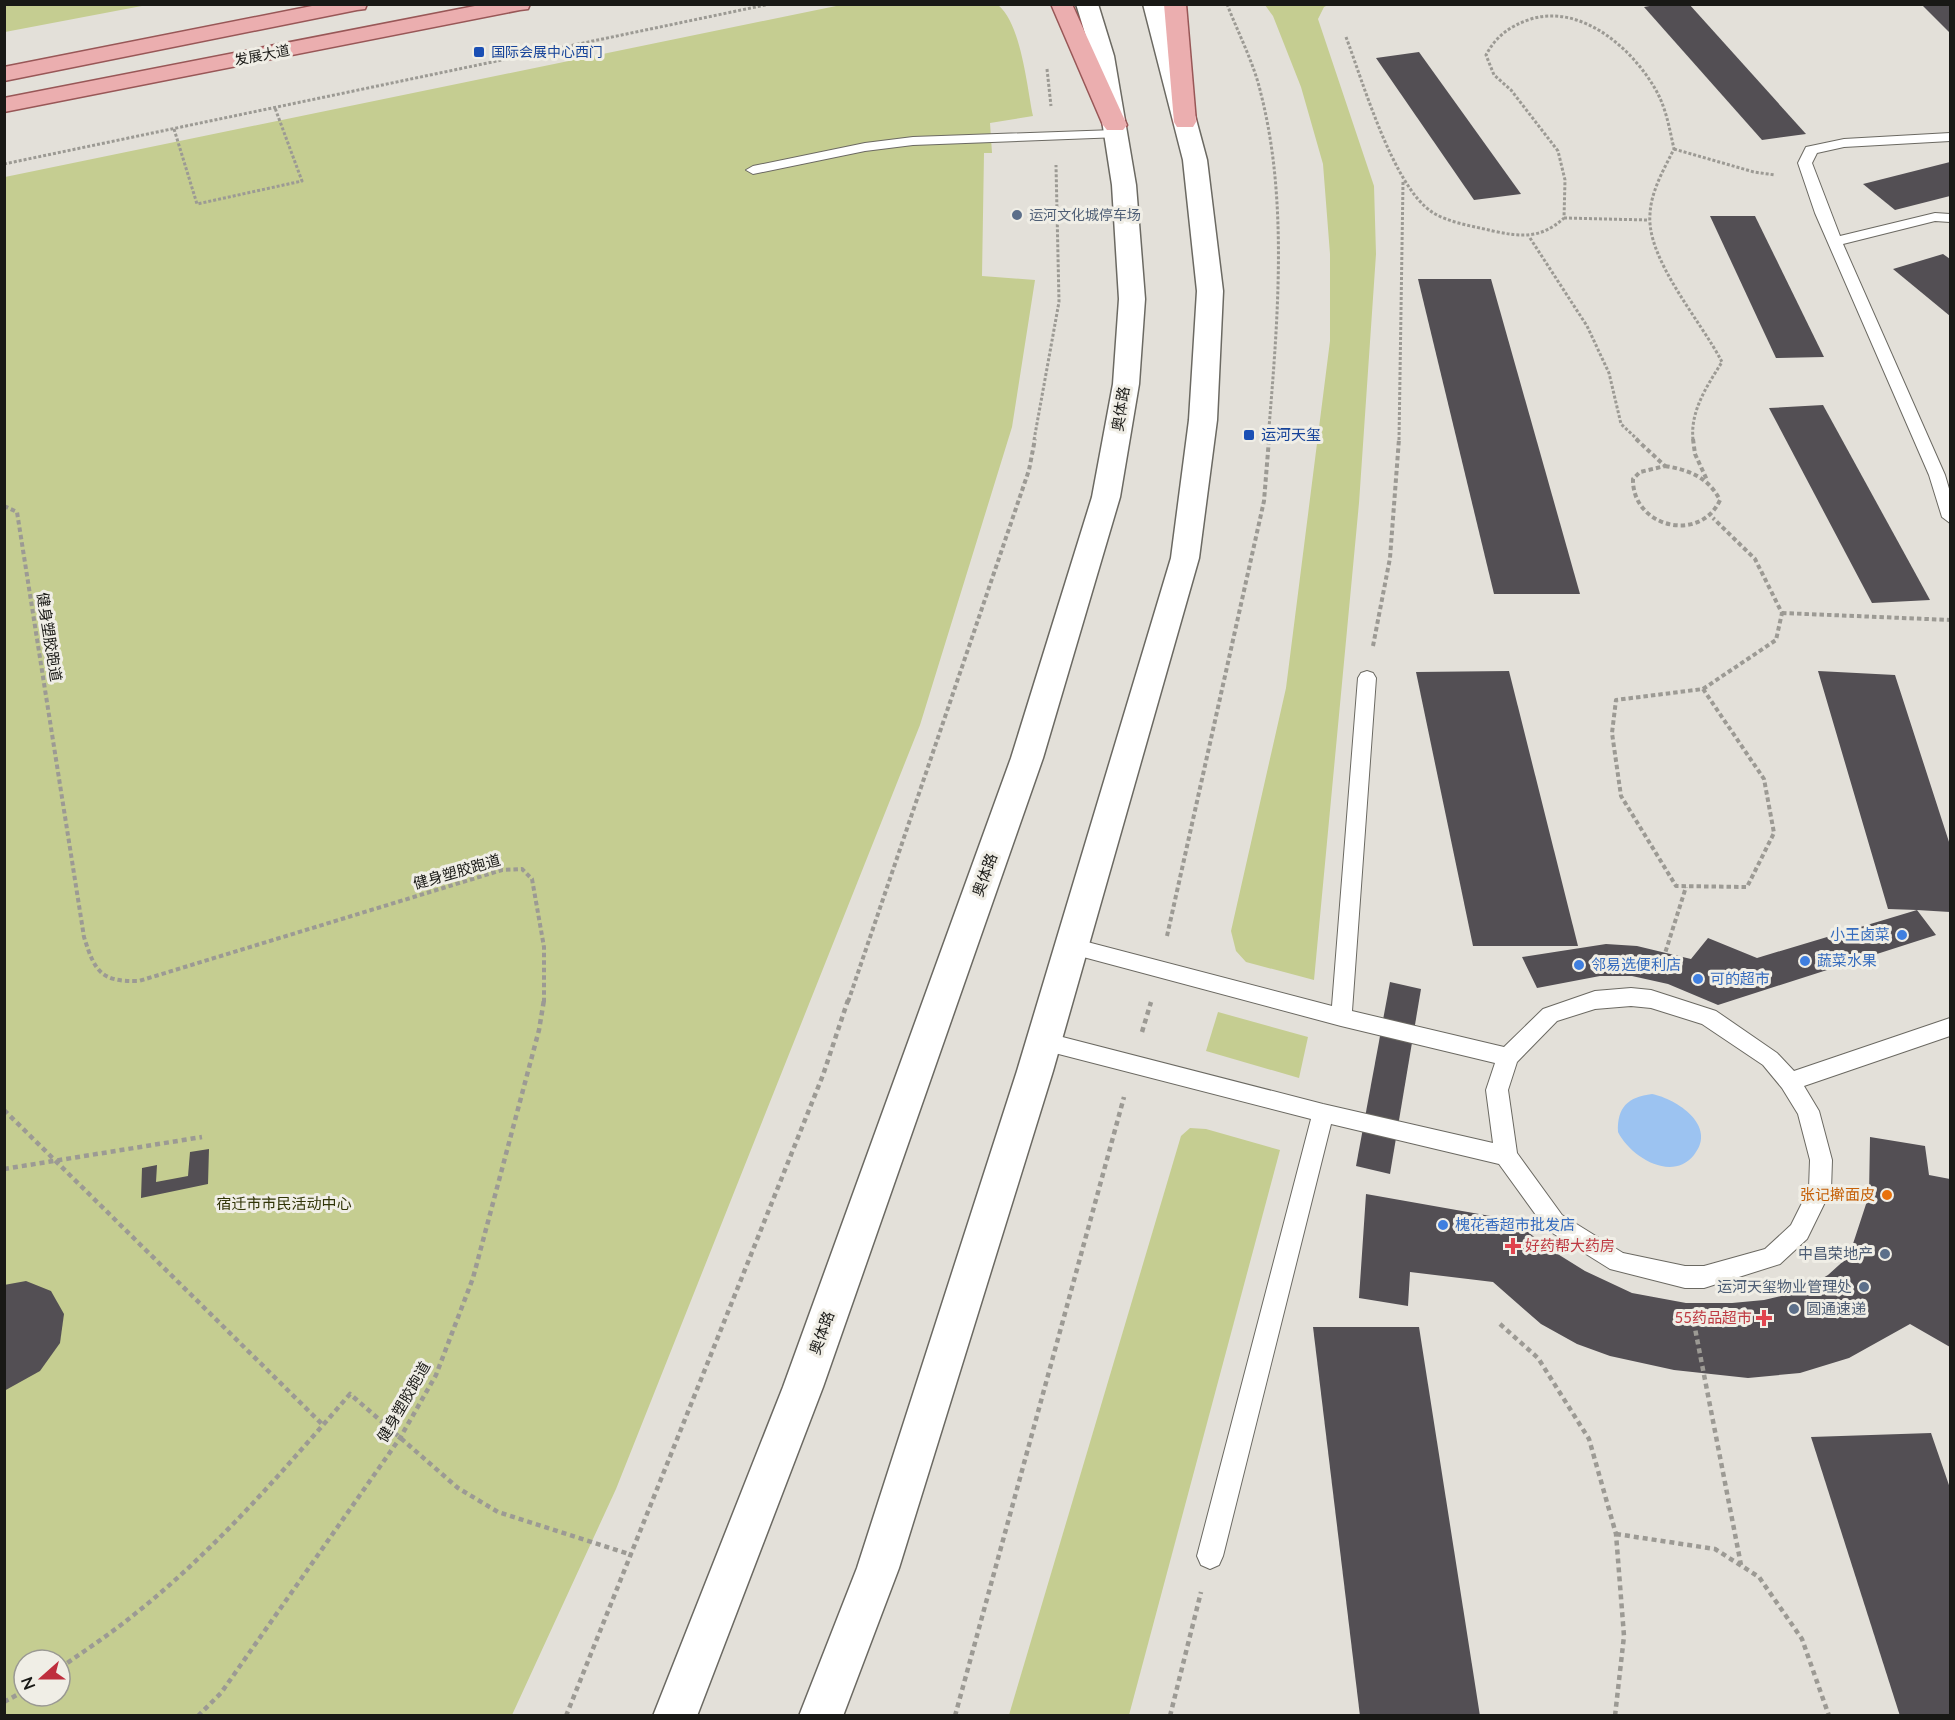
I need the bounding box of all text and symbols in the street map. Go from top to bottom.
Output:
street label: 发展大道 [233,41,291,68]
place label: 国际会展中心西门 [491,43,603,60]
marker: 国际会展中心西门 [472,45,486,59]
place label: 运河文化城停车场 [1029,206,1141,223]
marker: 运河文化城停车场 [1010,208,1024,222]
street label: 奥体路 [1108,385,1132,432]
place label: 运河天玺 [1261,425,1321,443]
marker: 运河天玺 [1242,428,1256,442]
street label: 健身塑胶跑道 [34,591,66,683]
street label: 健身塑胶跑道 [411,850,502,892]
street label: 奥体路 [968,850,1000,899]
place label: 小王卤菜 [1830,925,1890,943]
marker: 小王卤菜 [1895,928,1909,942]
place label: 蔬菜水果 [1817,951,1877,969]
marker: 蔬菜水果 [1798,954,1812,968]
place label: 邻易选便利店 [1591,955,1681,973]
marker: 邻易选便利店 [1572,958,1586,972]
place label: 可的超市 [1710,969,1770,987]
marker: 可的超市 [1691,972,1705,986]
place label: 张记擀面皮 [1800,1185,1875,1203]
marker: 张记擀面皮 [1880,1188,1894,1202]
park label: 宿迁市市民活动中心 [216,1194,352,1212]
place label: 槐花香超市批发店 [1455,1215,1575,1233]
marker: 槐花香超市批发店 [1436,1218,1450,1232]
place label: 好药帮大药房 [1525,1236,1615,1254]
marker: 好药帮大药房 [1506,1239,1520,1253]
place label: 中昌荣地产 [1798,1244,1873,1262]
marker: 中昌荣地产 [1878,1247,1892,1261]
place label: 运河天玺物业管理处 [1717,1277,1852,1295]
marker: 运河天玺物业管理处 [1857,1280,1871,1294]
place label: 圆通速递 [1806,1299,1866,1317]
marker: 圆通速递 [1787,1302,1801,1316]
street label: 奥体路 [805,1308,837,1357]
place label: 55药品超市 [1675,1308,1752,1326]
marker: 55药品超市 [1757,1311,1771,1325]
street label: 健身塑胶跑道 [373,1358,433,1445]
north arrow [12,1648,72,1708]
text: N [16,1674,39,1693]

